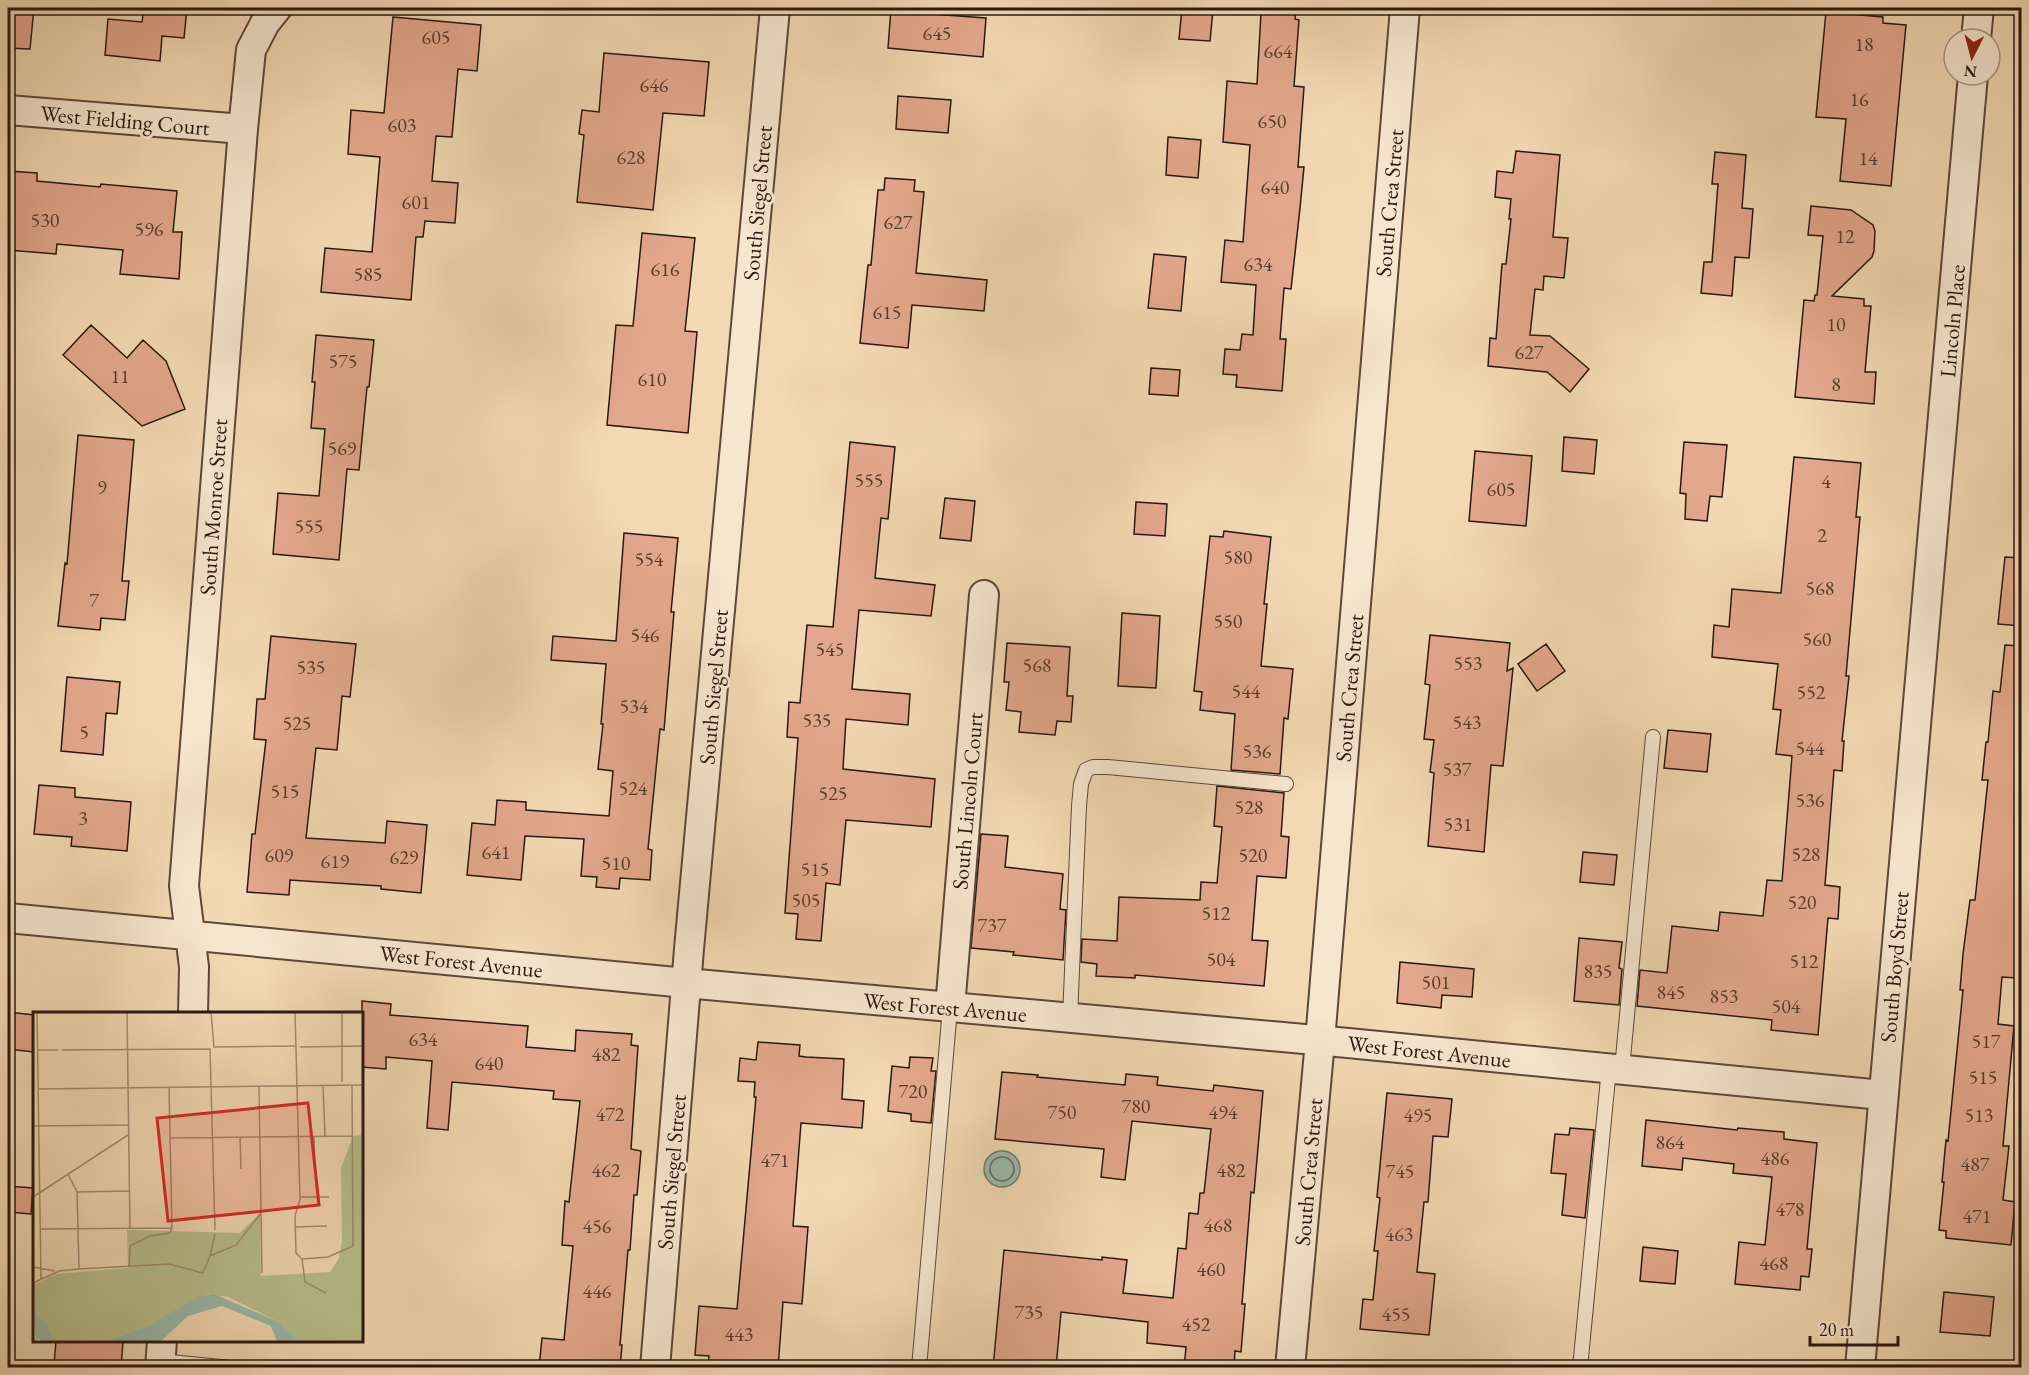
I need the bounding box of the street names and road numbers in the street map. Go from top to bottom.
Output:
street label: West Fielding Court [39,99,211,142]
street label: South Siegel Street [736,124,779,282]
street label: South Crea Street [1369,128,1410,278]
street label: Lincoln Place [1933,263,1972,379]
street label: South Monroe Street [193,418,234,596]
street label: South Siegel Street [692,608,735,766]
street label: South Crea Street [1329,613,1370,763]
street label: South Lincoln Court [945,711,990,891]
street label: South Boyd Street [1873,890,1916,1044]
street label: West Forest Avenue [378,939,544,985]
street label: West Forest Avenue [862,986,1028,1029]
street label: West Forest Avenue [1346,1029,1512,1075]
street label: South Siegel Street [650,1093,693,1251]
street label: South Crea Street [1288,1097,1329,1247]

